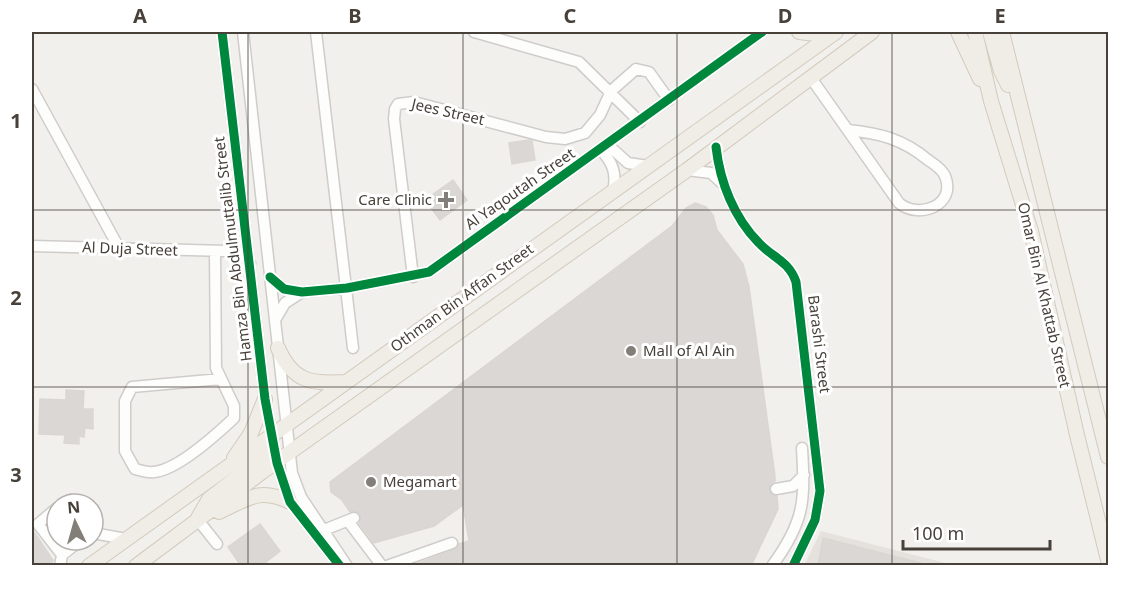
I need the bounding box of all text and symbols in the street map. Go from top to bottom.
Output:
text: A [133,2,147,29]
text: B [348,2,362,29]
text: C [564,2,577,29]
text: D [778,2,792,29]
text: E [994,2,1006,29]
street label: Jees Street [408,93,487,129]
text: 1 [10,107,22,134]
street label: Hamza Bin Abdulmuttalib Street [208,135,256,363]
street label: Al Yaqoutah Street [460,142,579,234]
place label: Care Clinic [358,189,432,209]
marker: Care Clinic [437,191,455,209]
street label: Omar Bin Al Khattab Street [1014,200,1076,390]
street label: Al Duja Street [82,236,179,260]
street label: Othman Bin Affan Street [386,238,537,356]
text: 2 [10,284,22,311]
street label: Barashi Street [804,294,836,395]
place label: Mall of Al Ain [643,340,735,360]
marker: Mall of Al Ain [624,344,638,358]
text: 3 [10,461,22,488]
place label: Megamart [383,471,457,491]
marker: Megamart [364,475,378,489]
north arrow [45,492,105,552]
text: N [66,496,81,519]
scale bar [903,513,1050,551]
text: 100 m [912,521,964,545]

